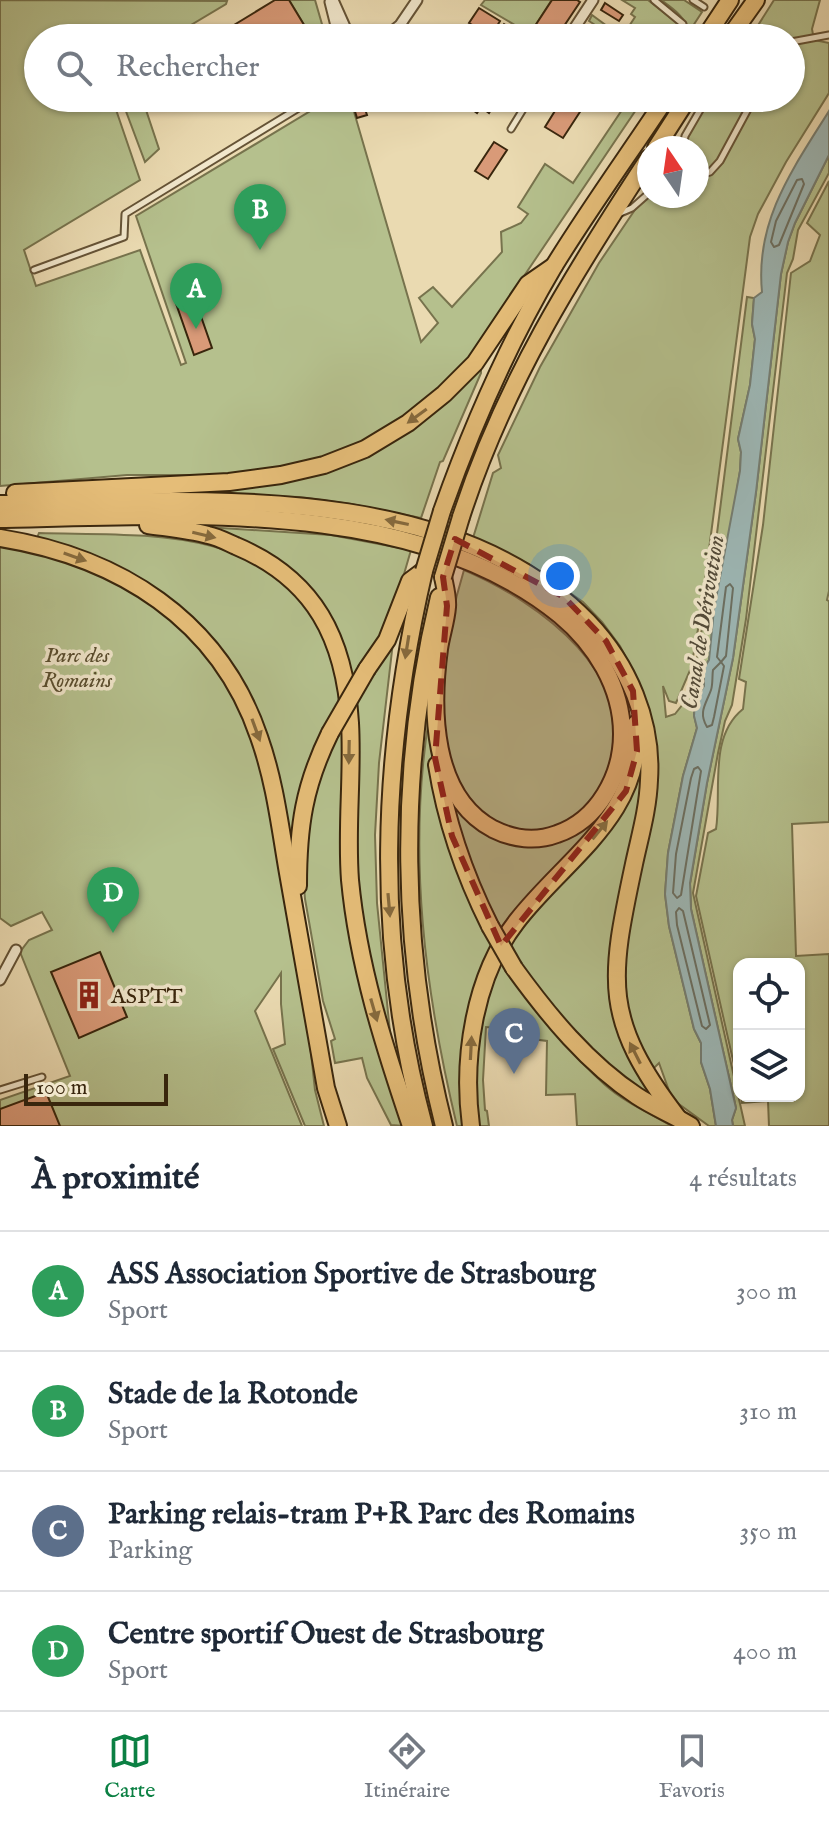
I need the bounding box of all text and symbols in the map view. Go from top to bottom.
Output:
search box [24,24,805,112]
icon: search [52,46,96,90]
text: Rechercher [116,49,260,87]
north arrow [637,136,709,208]
pin: B [234,184,286,250]
pin: A [170,263,222,329]
one-way arrow [407,408,428,423]
one-way arrow [385,515,410,528]
one-way arrow [191,529,216,542]
water label: Canal de Dérivation [674,533,733,712]
one-way arrow [64,551,88,564]
your location [540,556,580,596]
one-way arrow [400,635,413,660]
park label: Parc des Romains [42,642,113,695]
one-way arrow [251,718,263,742]
one-way arrow [343,740,356,765]
one-way arrow [591,820,607,840]
pin: D [87,867,139,933]
one-way arrow [383,893,396,918]
map controls [733,958,805,1102]
button: locate [733,958,805,1030]
building icon: ASPTT [74,980,104,1010]
place label: ASPTT [110,983,183,1011]
one-way arrow [368,998,381,1022]
pin: C [488,1008,540,1074]
button: layers [733,1030,805,1102]
one-way arrow [465,1035,478,1060]
one-way arrow [628,1042,642,1064]
scale bar [24,1070,168,1106]
text: 100 m [36,1074,88,1102]
text: À proximité [32,1157,199,1200]
text: 4 résultats [689,1162,797,1195]
text: ASS Association Sportive de Strasbourg [108,1256,596,1294]
text: A [49,1275,67,1308]
text: 300 m [736,1275,797,1308]
text: Sport [108,1294,168,1327]
text: Stade de la Rotonde [108,1376,358,1414]
text: B [49,1395,67,1428]
text: 310 m [739,1395,797,1428]
text: Sport [108,1414,168,1447]
text: Parking relais-tram P+R Parc des Romains [108,1496,635,1534]
text: C [49,1515,67,1548]
text: 350 m [739,1515,797,1548]
text: Parking [108,1534,192,1567]
text: Centre sportif Ouest de Strasbourg [108,1616,543,1654]
text: D [48,1635,68,1668]
text: 400 m [733,1635,797,1668]
text: Sport [108,1654,168,1687]
tab: Carte [104,1729,155,1805]
tab: Itinéraire [364,1729,450,1805]
tab: Favoris [659,1729,725,1805]

